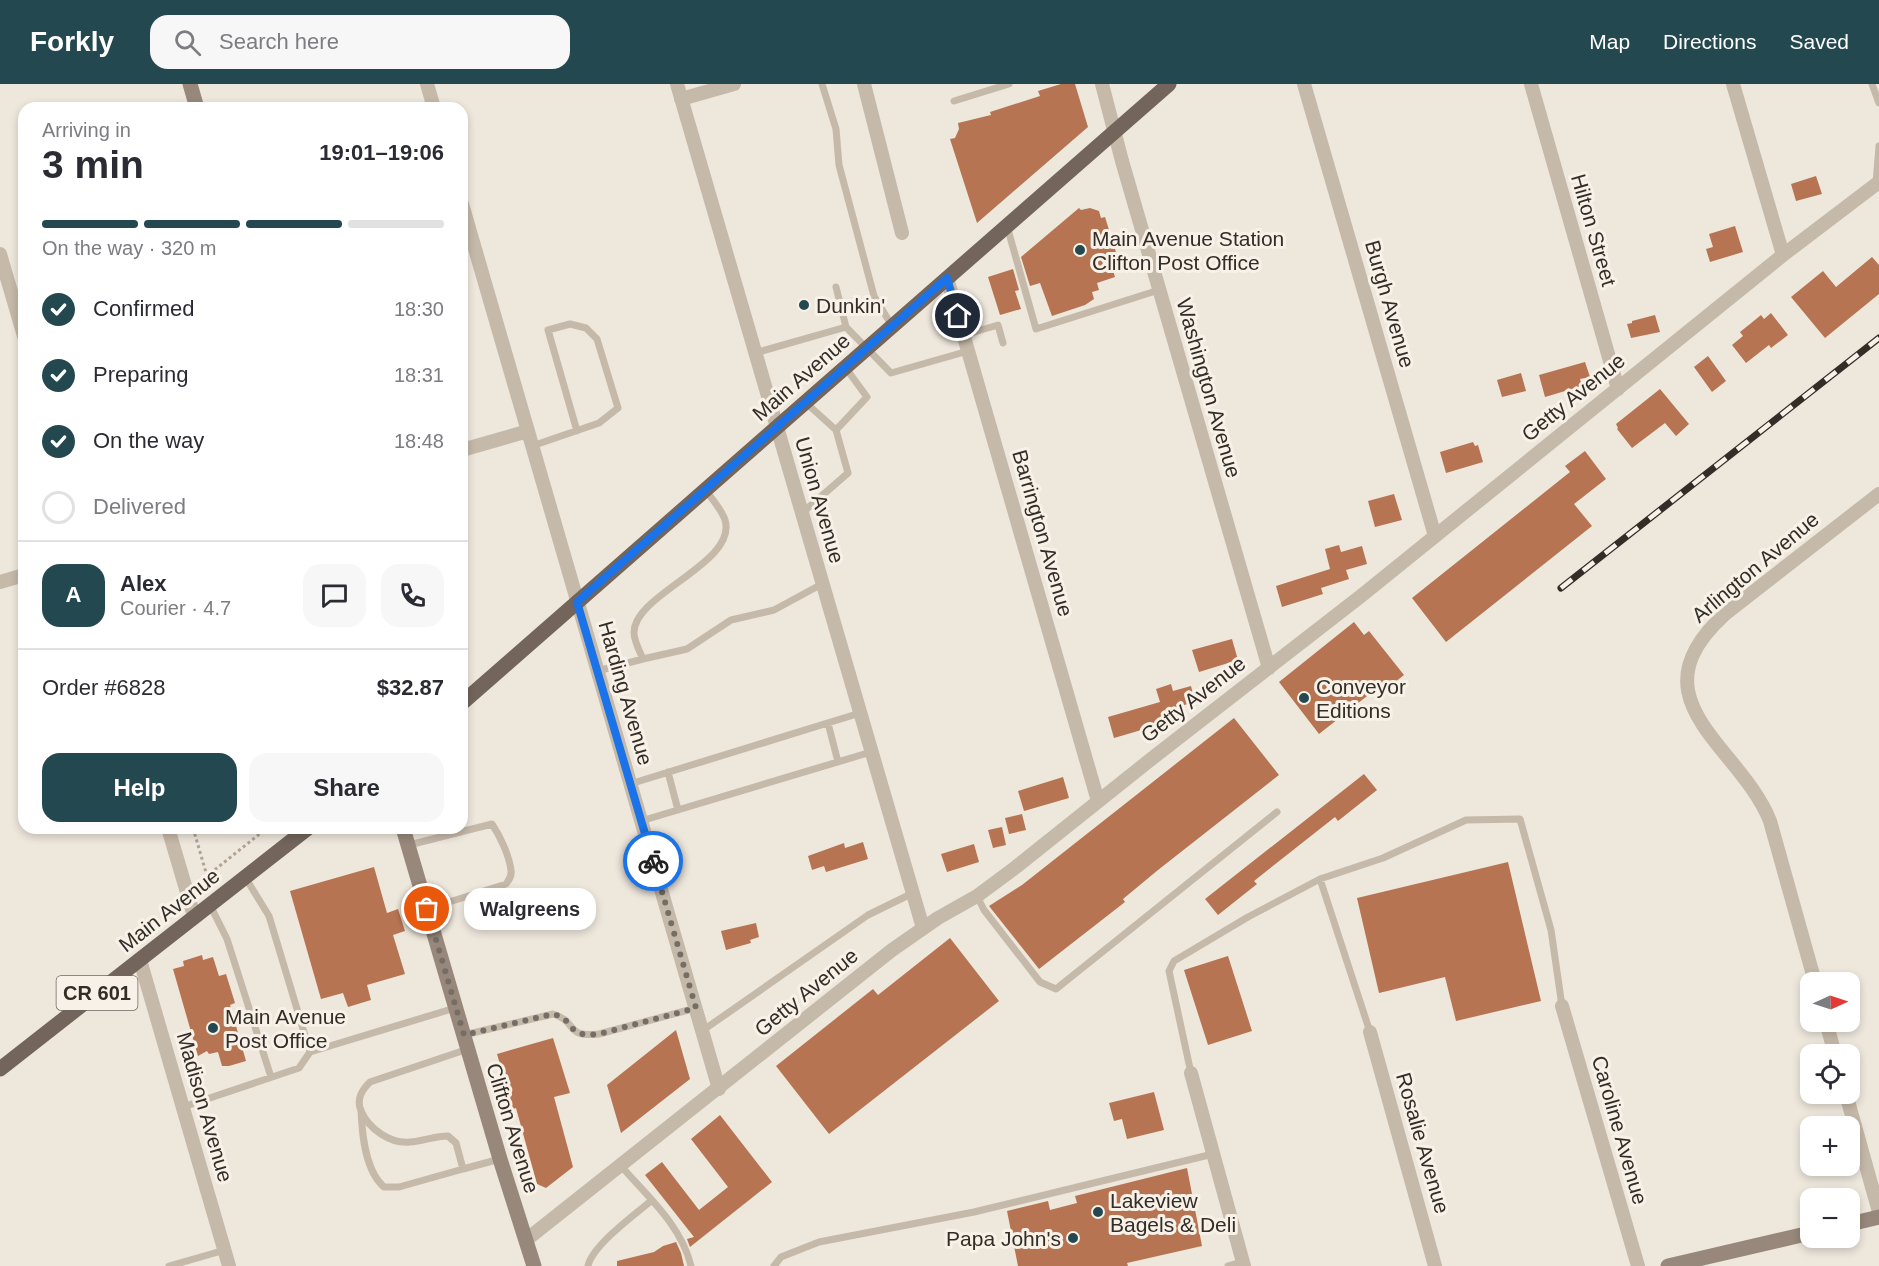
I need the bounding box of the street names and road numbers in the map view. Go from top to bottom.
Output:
street label: Hilton Street [1567,171,1621,289]
street label: Burgh Avenue [1361,238,1419,370]
street label: Washington Avenue [1172,296,1246,480]
street label: Main Avenue [748,329,854,425]
street label: Getty Avenue [1517,349,1629,445]
street label: Union Avenue [791,434,849,566]
street label: Barrington Avenue [1008,447,1078,619]
street label: Arlington Avenue [1687,507,1823,627]
street label: Harding Avenue [594,618,658,768]
street label: Getty Avenue [1136,651,1250,747]
street label: Main Avenue [114,864,224,956]
street label: Getty Avenue [750,944,862,1040]
road number: CR 601 [57,976,138,1010]
street label: Madison Avenue [173,1029,237,1185]
street label: Caroline Avenue [1588,1053,1652,1207]
street label: Clifton Avenue [482,1060,544,1196]
street label: Rosalie Avenue [1392,1070,1454,1216]

